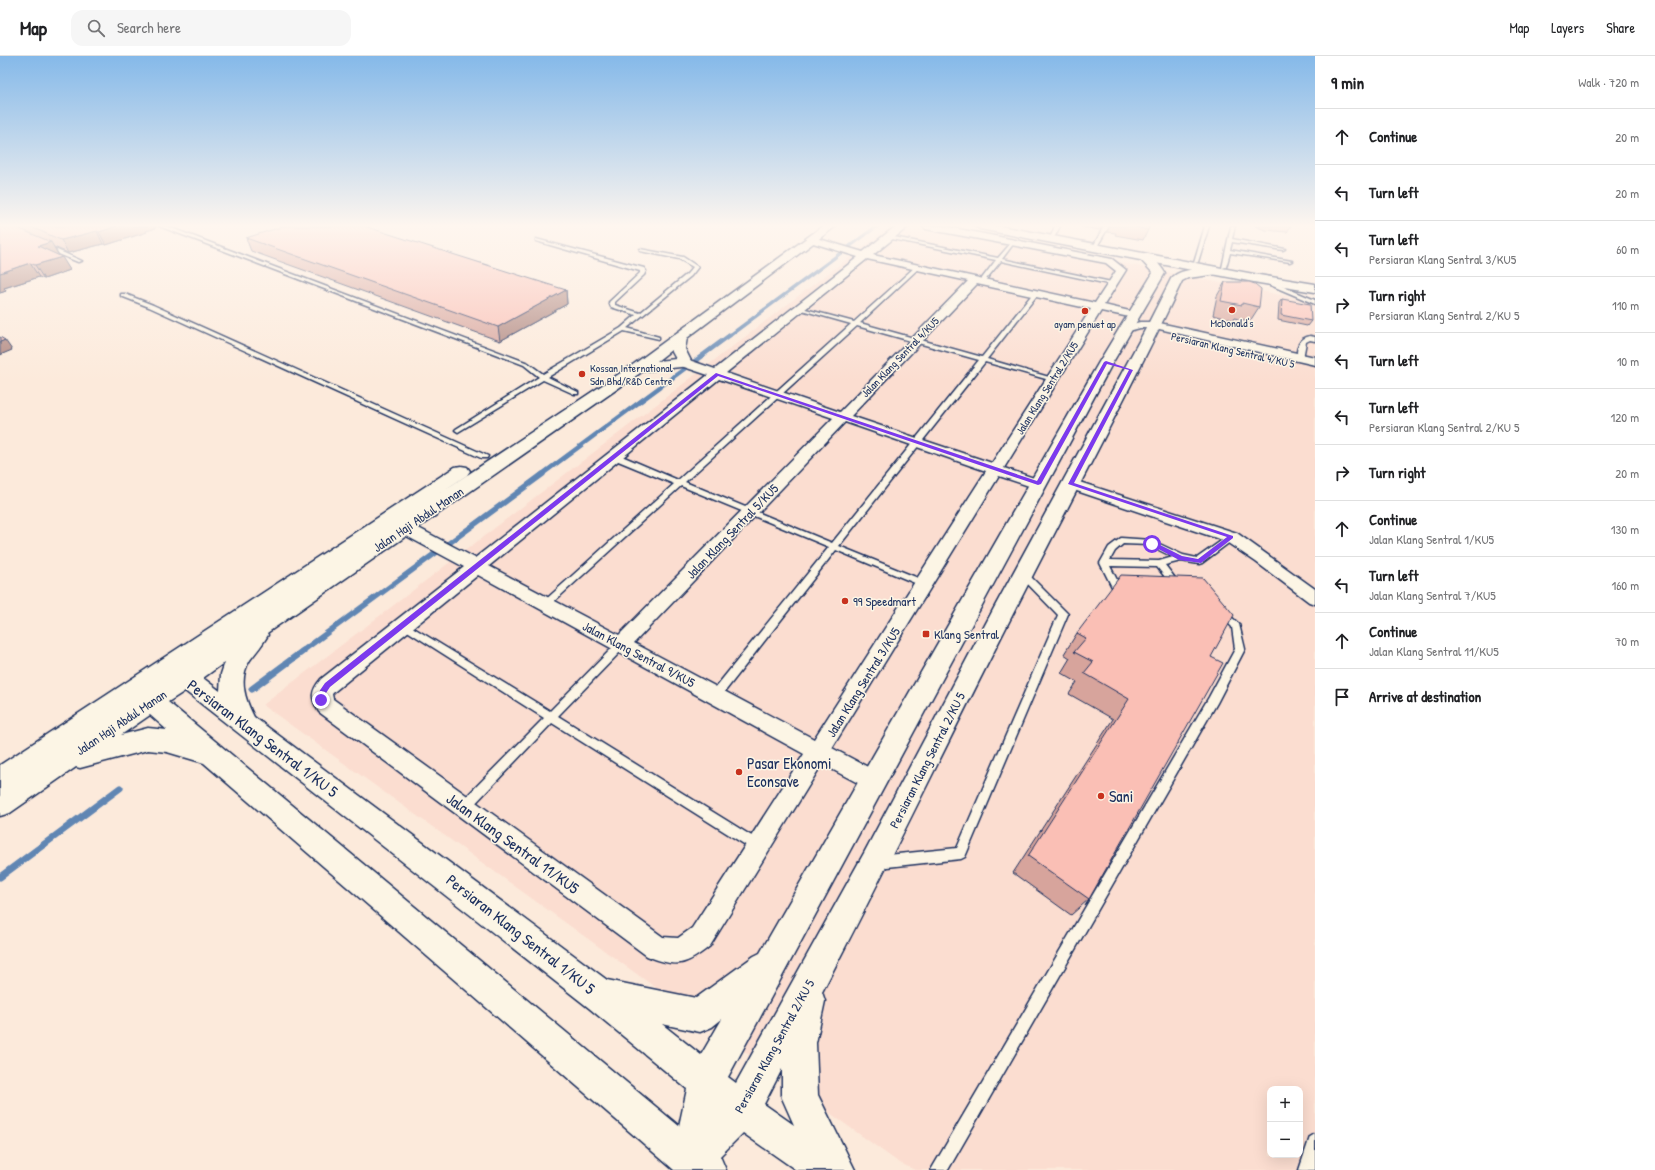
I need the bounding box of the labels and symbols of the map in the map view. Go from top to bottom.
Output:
marker: McDonald's [1227,305,1237,315]
marker: ayam penuet ap [1080,306,1090,316]
street label: Jalan Klang Sentral 4/KU5 [858,314,942,400]
place label: McDonald's [1210,316,1254,330]
place label: ayam penuet ap [1054,317,1116,331]
street label: Persiaran Klang Sentral 4/KU 5 [1170,329,1296,371]
street label: Jalan Klang Sentral 2/KU5 [1013,339,1081,437]
place label: Kossan International Sdn Bhd/R&D Centre [590,361,673,388]
marker: Kossan International Sdn Bhd/R&D Centre [577,369,587,379]
street label: Jalan Klang Sentral 5/KU5 [682,479,783,583]
street label: Jalan Haji Abdul Manan [369,482,467,556]
route start [1143,535,1161,553]
place label: 99 Speedmart [853,592,916,610]
marker: 99 Speedmart [840,596,850,606]
street label: Jalan Klang Sentral 9/KU5 [580,617,699,692]
street label: Jalan Klang Sentral 3/KU5 [822,623,904,740]
place label: Klang Sentral [934,625,1000,643]
marker: Klang Sentral [921,629,931,639]
street label: Persiaran Klang Sentral 1/KU 5 [183,674,343,802]
street label: Jalan Haji Abdul Manan [72,685,170,759]
street label: Persiaran Klang Sentral 2/KU 5 [885,688,969,831]
route end [312,691,330,709]
place label: Pasar Ekonomi Econsave [747,752,832,792]
marker: Pasar Ekonomi Econsave [734,767,744,777]
place label: Sani [1109,785,1133,807]
street label: Jalan Klang Sentral 11/KU5 [442,787,584,899]
marker: Sani [1096,791,1106,801]
street label: Persiaran Klang Sentral 1/KU 5 [442,869,600,999]
street label: Persiaran Klang Sentral 2/KU 5 [730,975,819,1116]

